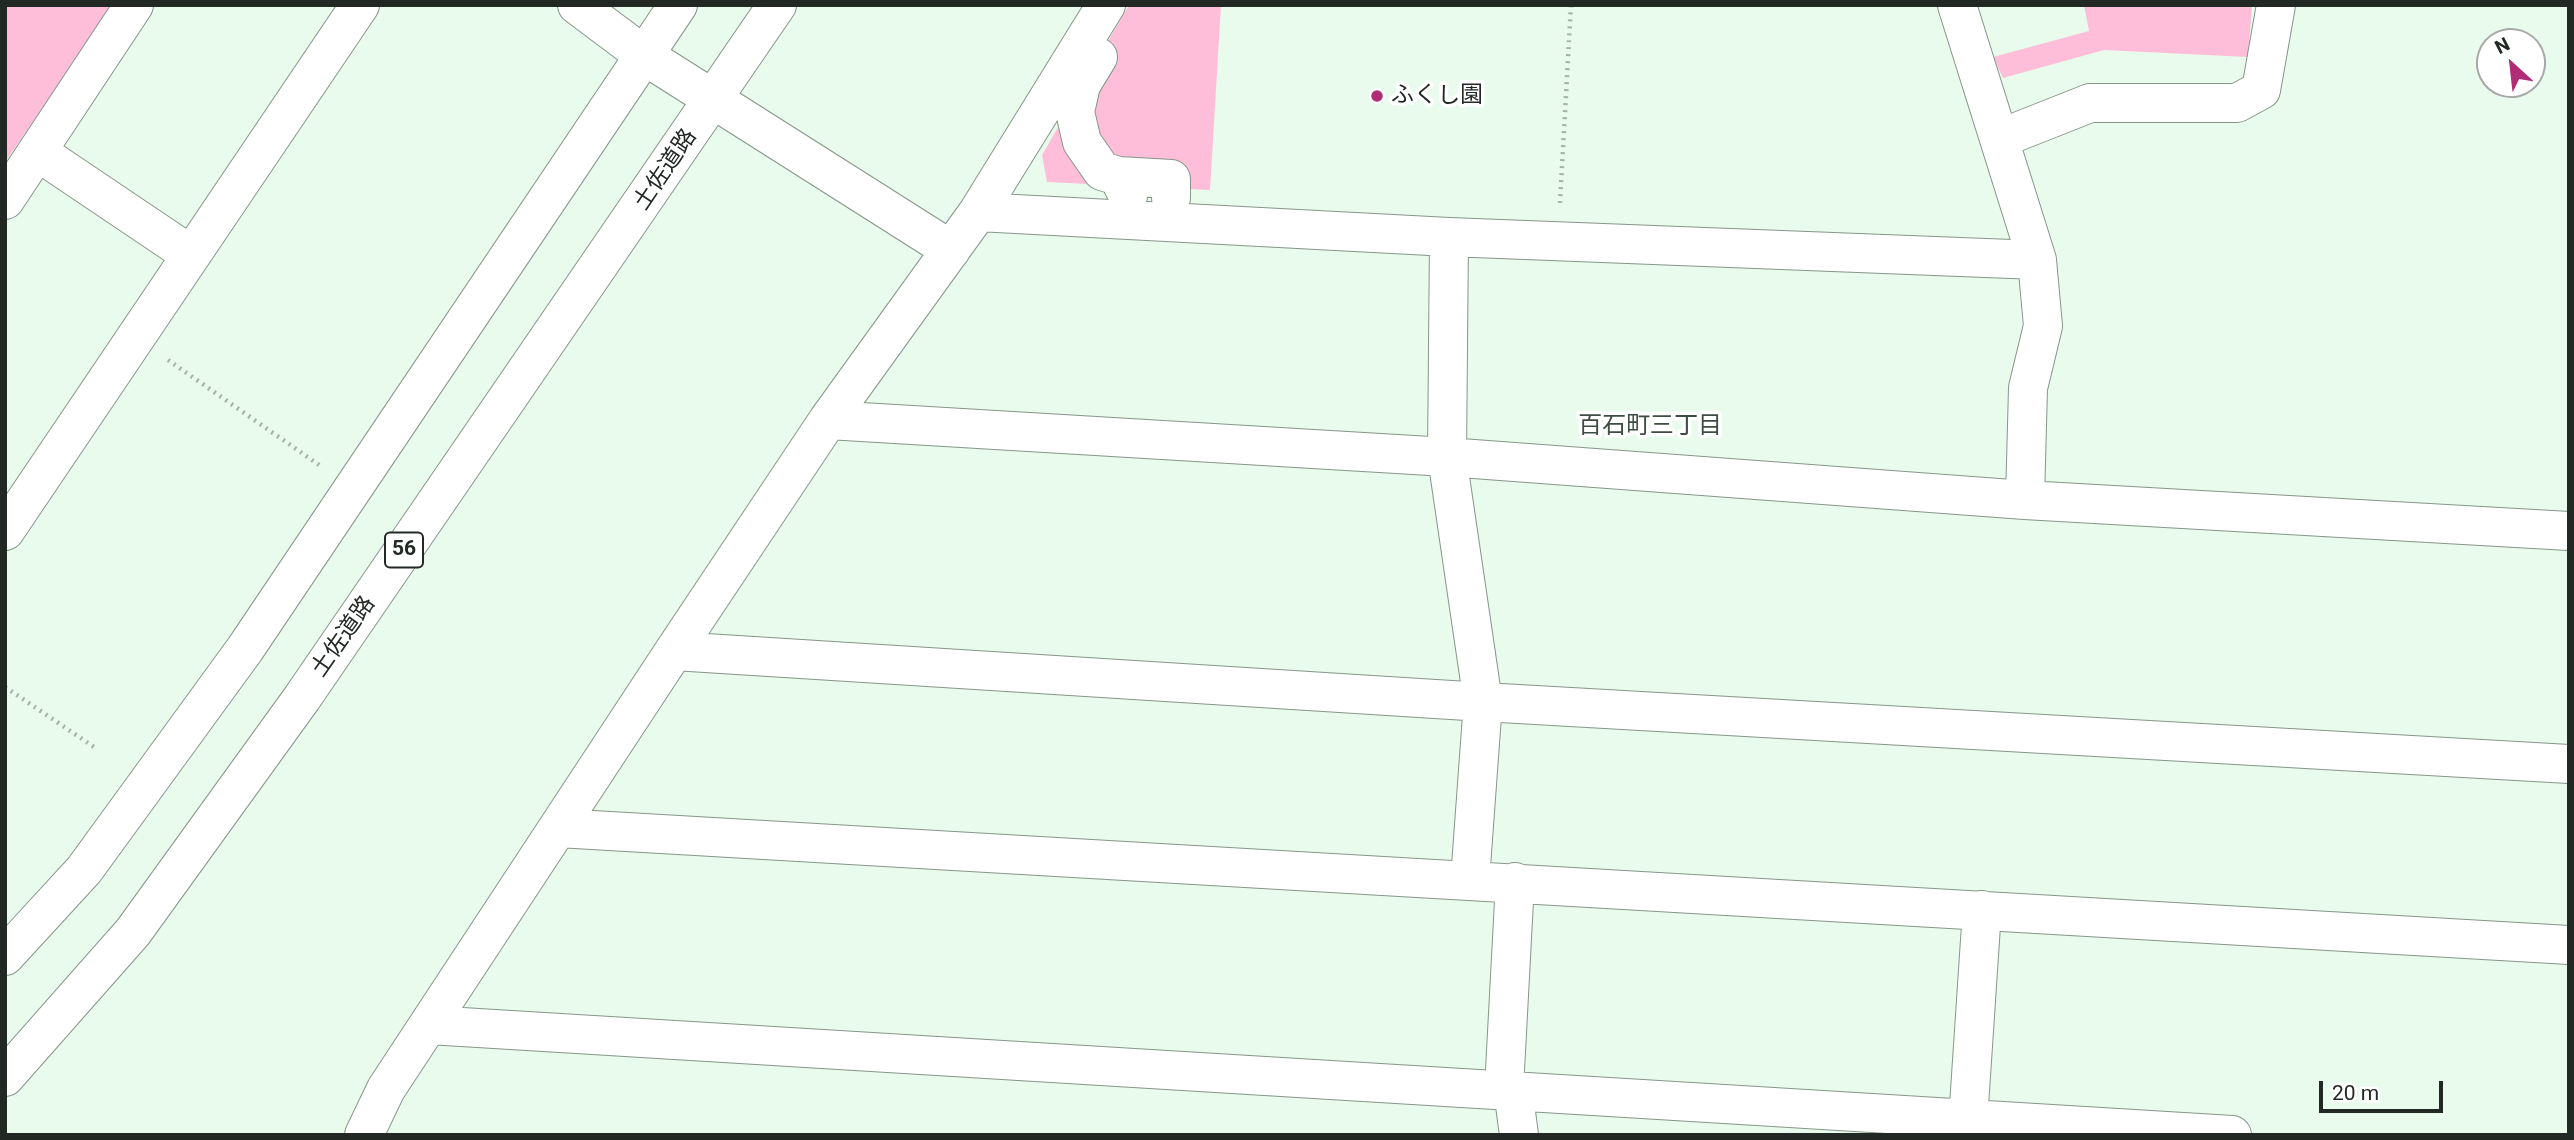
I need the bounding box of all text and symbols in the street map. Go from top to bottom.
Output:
north arrow [2476,28,2546,98]
text: N [2491,32,2513,59]
place label: ふくし園 [1391,82,1483,110]
marker: ふくし園 [1369,88,1385,104]
street label: 土佐道路 [629,124,703,216]
district label: 百石町三丁目 [1578,413,1722,441]
road number: 56 [385,532,423,568]
street label: 土佐道路 [306,591,382,683]
scale bar [2322,1066,2446,1110]
text: 20 m [2332,1081,2379,1105]

